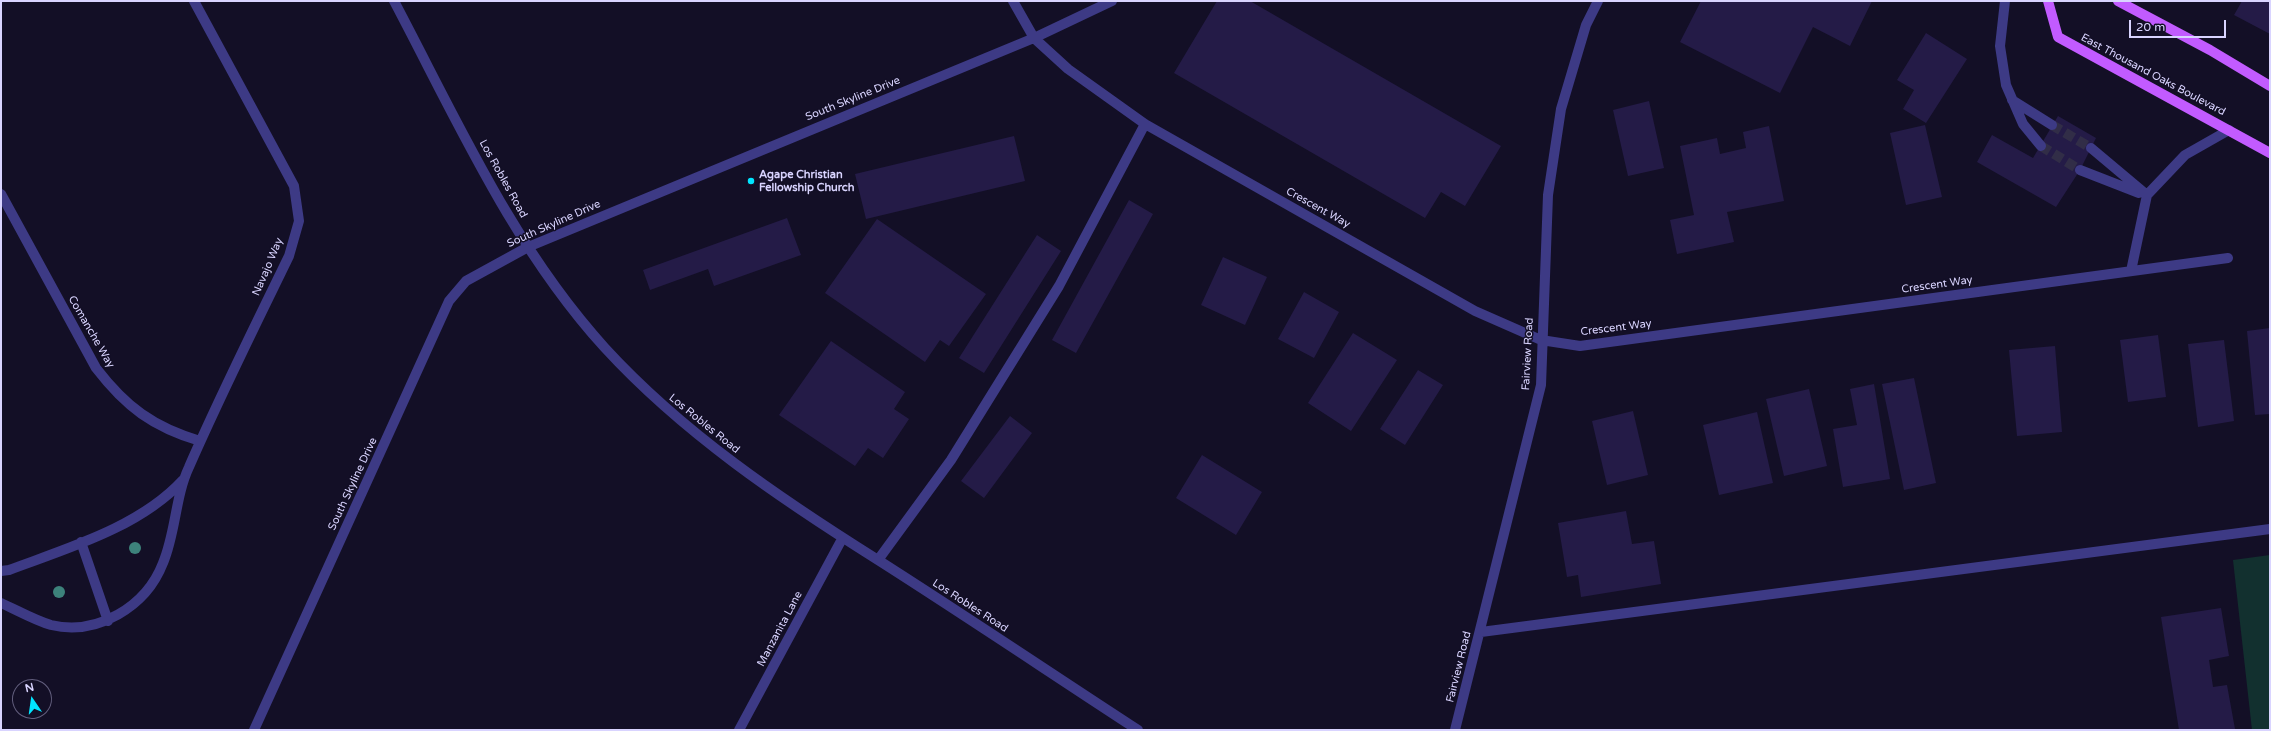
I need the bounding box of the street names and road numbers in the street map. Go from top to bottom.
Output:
street label: East Thousand Oaks Boulevard [2078,31,2228,119]
street label: South Skyline Drive [804,74,902,124]
street label: Los Robles Road [476,138,530,220]
street label: Crescent Way [1284,185,1352,231]
street label: South Skyline Drive [505,197,603,251]
street label: Navajo Way [250,236,286,298]
street label: Crescent Way [1901,273,1973,297]
street label: Comanche Way [65,293,117,371]
street label: Fairview Road [1520,317,1536,391]
street label: Crescent Way [1580,317,1652,339]
street label: Los Robles Road [666,391,742,457]
street label: South Skyline Drive [326,436,380,532]
street label: Los Robles Road [930,577,1010,635]
street label: Manzanita Lane [755,589,805,669]
street label: Fairview Road [1444,630,1474,704]

